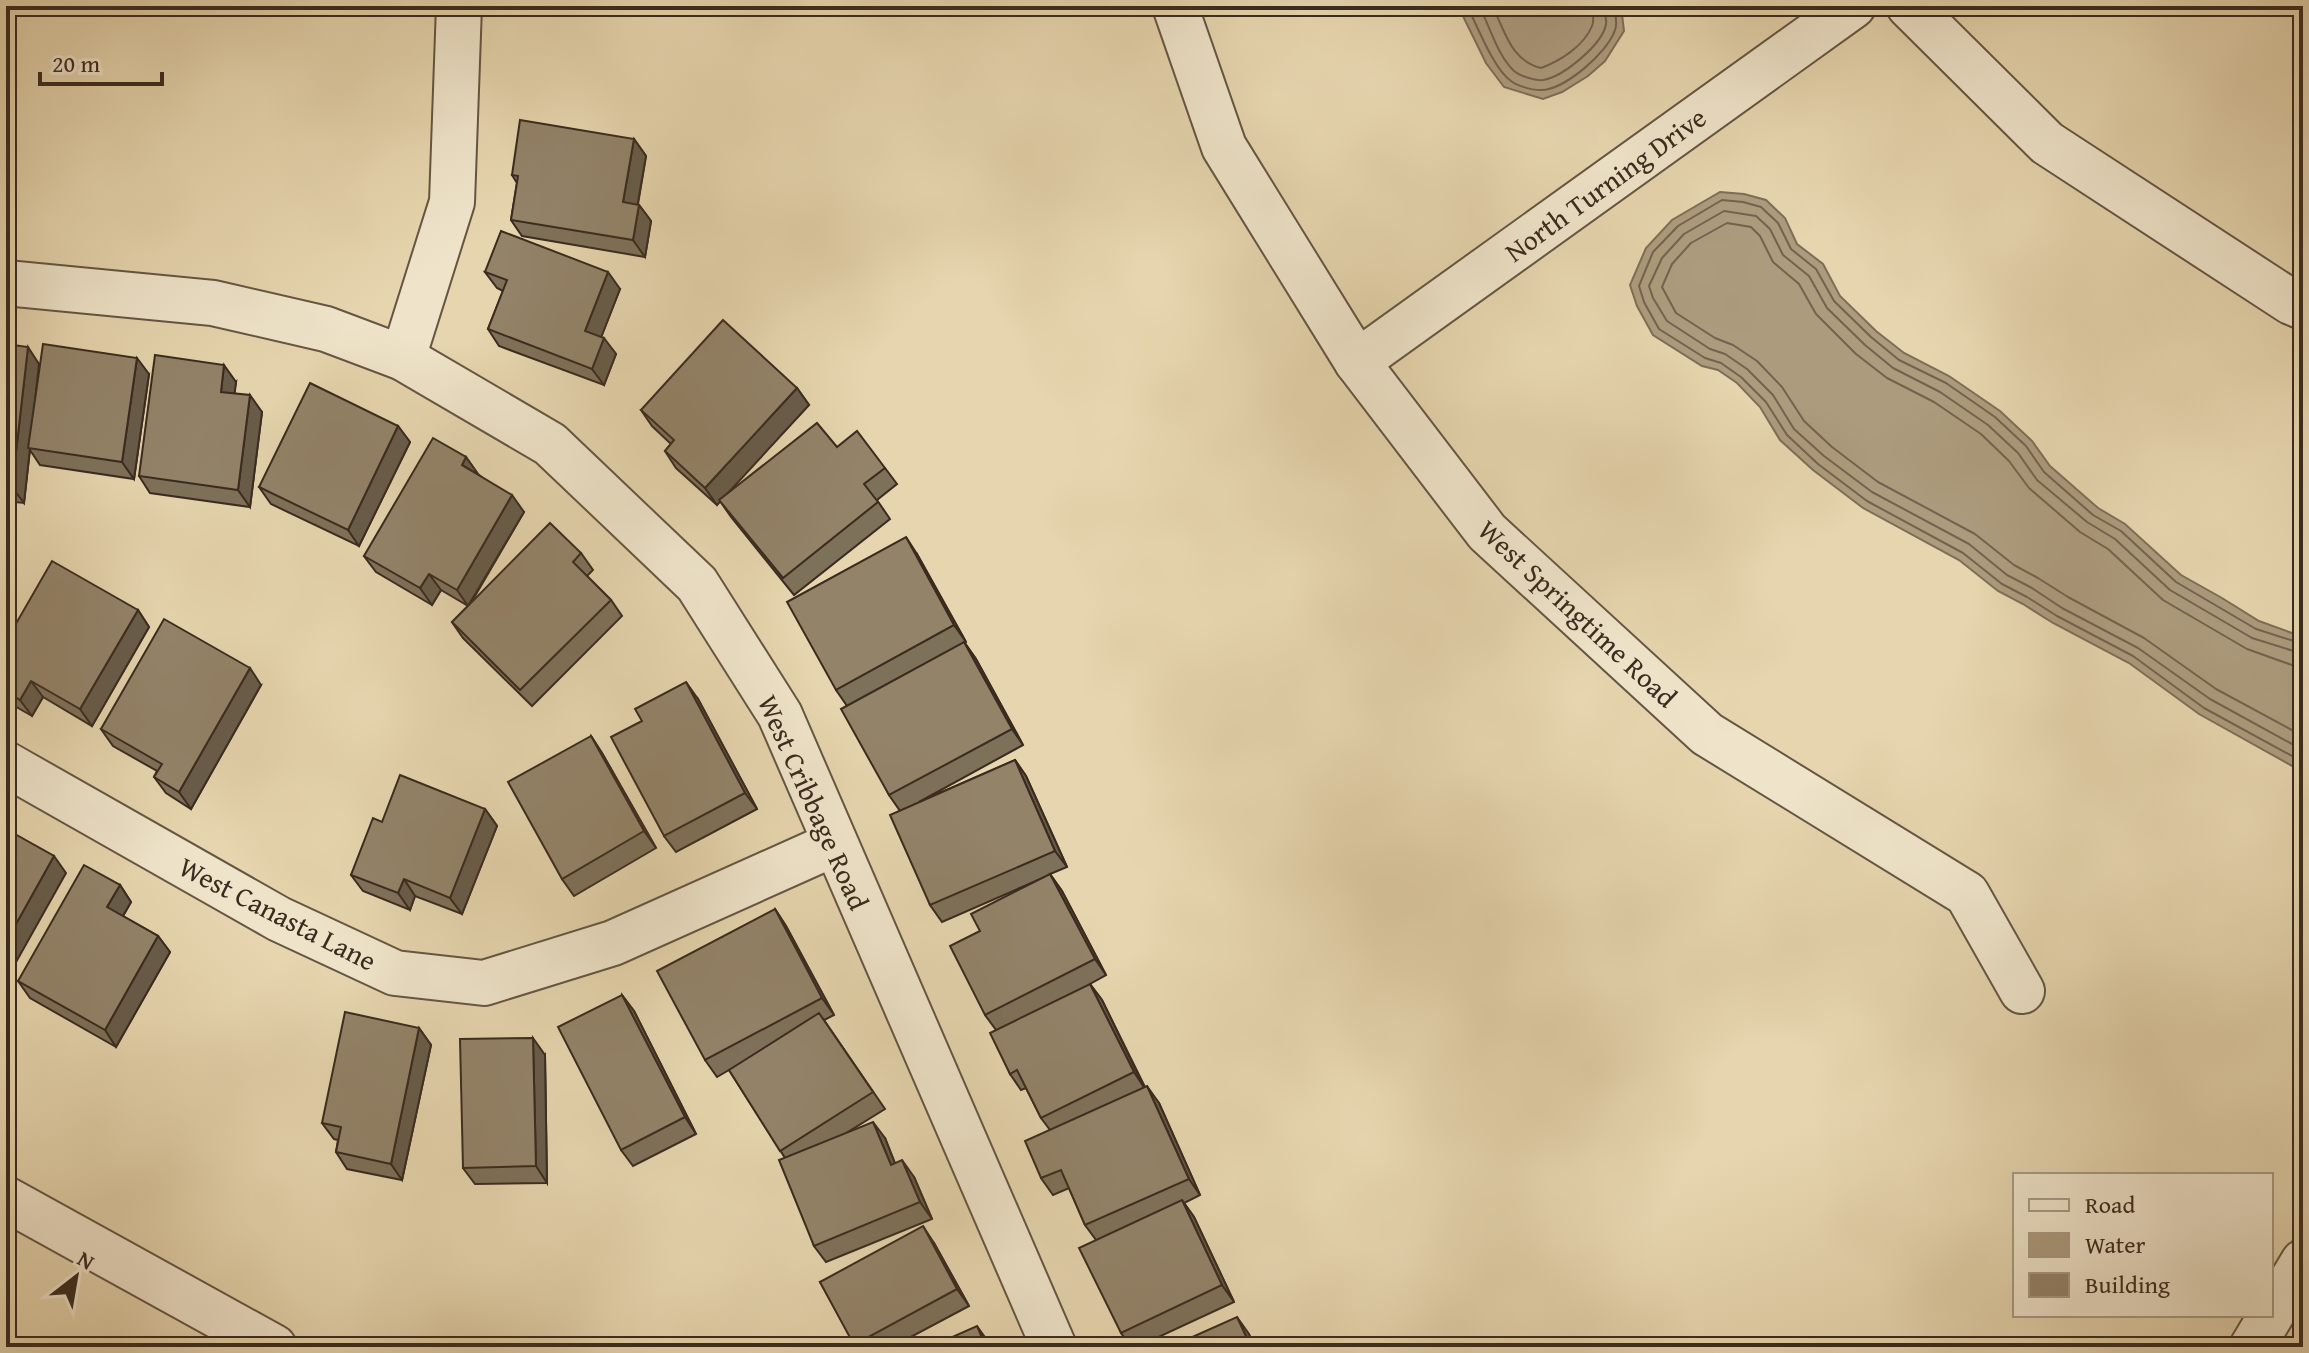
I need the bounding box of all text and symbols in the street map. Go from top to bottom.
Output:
scale bar [40,36,162,86]
text: 20 m [52,46,100,81]
street label: North Turning Drive [1496,97,1714,271]
street label: West Springtime Road [1469,510,1687,716]
street label: West Cribbage Road [748,688,880,916]
street label: West Canasta Lane [172,846,384,980]
legend [2013,1173,2273,1317]
text: Road [2085,1187,2135,1222]
text: Water [2085,1227,2146,1262]
north arrow [36,1237,116,1317]
text: N [72,1242,101,1278]
text: Building [2085,1267,2170,1302]

